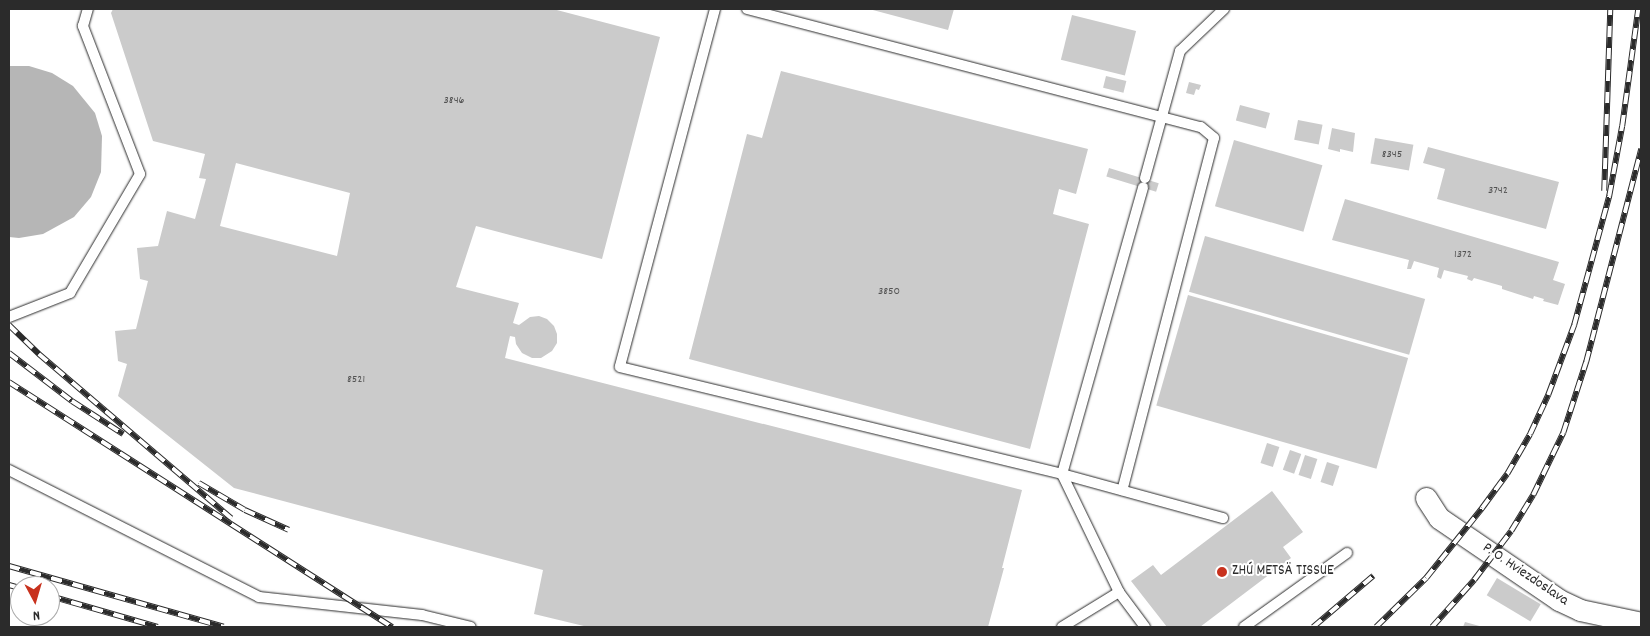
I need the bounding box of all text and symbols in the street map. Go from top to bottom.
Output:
house number: 3846 [444,94,464,108]
house number: 8345 [1382,148,1402,162]
house number: 3742 [1488,184,1508,198]
house number: 1372 [1454,248,1472,262]
house number: 3850 [878,285,900,299]
house number: 8521 [347,373,365,387]
street label: P. O. Hviezdoslava [1478,540,1572,610]
place label: ZHÚ METSÄ TISSUE [1232,563,1334,581]
marker: ZHÚ METSÄ TISSUE [1216,566,1228,578]
north arrow [10,576,60,626]
text: N [32,605,41,625]

